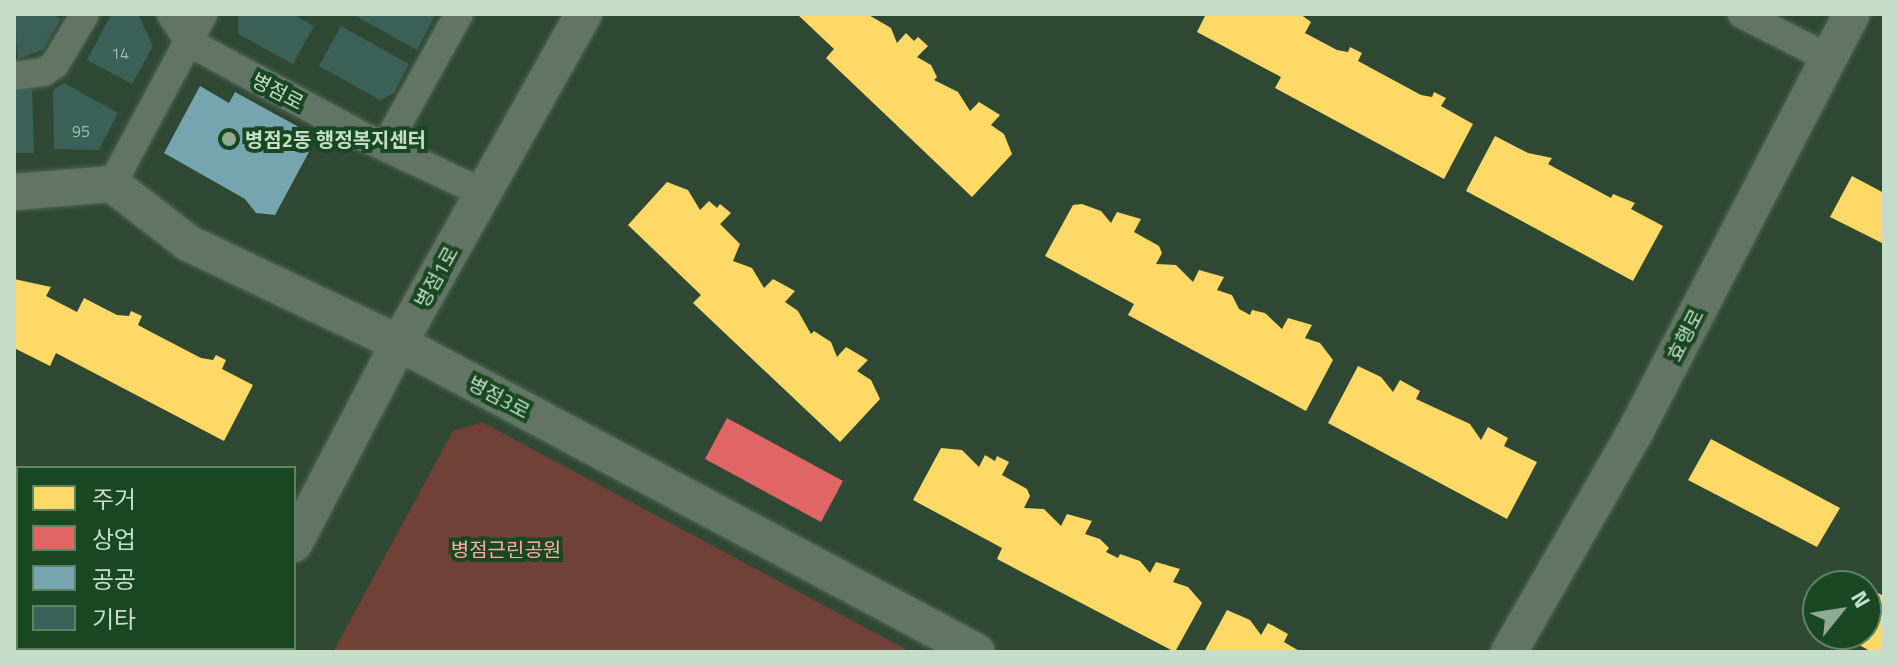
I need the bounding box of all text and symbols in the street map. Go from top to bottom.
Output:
house number: 14 [111,43,129,63]
street label: 병점로 [248,67,308,115]
house number: 95 [72,121,90,141]
place label: 병점2동 행정복지센터 [245,127,426,151]
marker: 병점2동 행정복지센터 [220,130,238,148]
street label: 병점1로 [409,242,463,312]
street label: 효행로 [1662,305,1708,365]
street label: 병점3로 [464,371,534,423]
legend [16,466,296,650]
text: 주거 [92,481,136,517]
text: 상업 [92,521,136,557]
park label: 병점근린공원 [451,537,561,561]
text: 공공 [92,561,136,597]
north arrow [1802,570,1882,650]
text: N [1843,584,1880,614]
text: 기타 [92,601,136,637]

